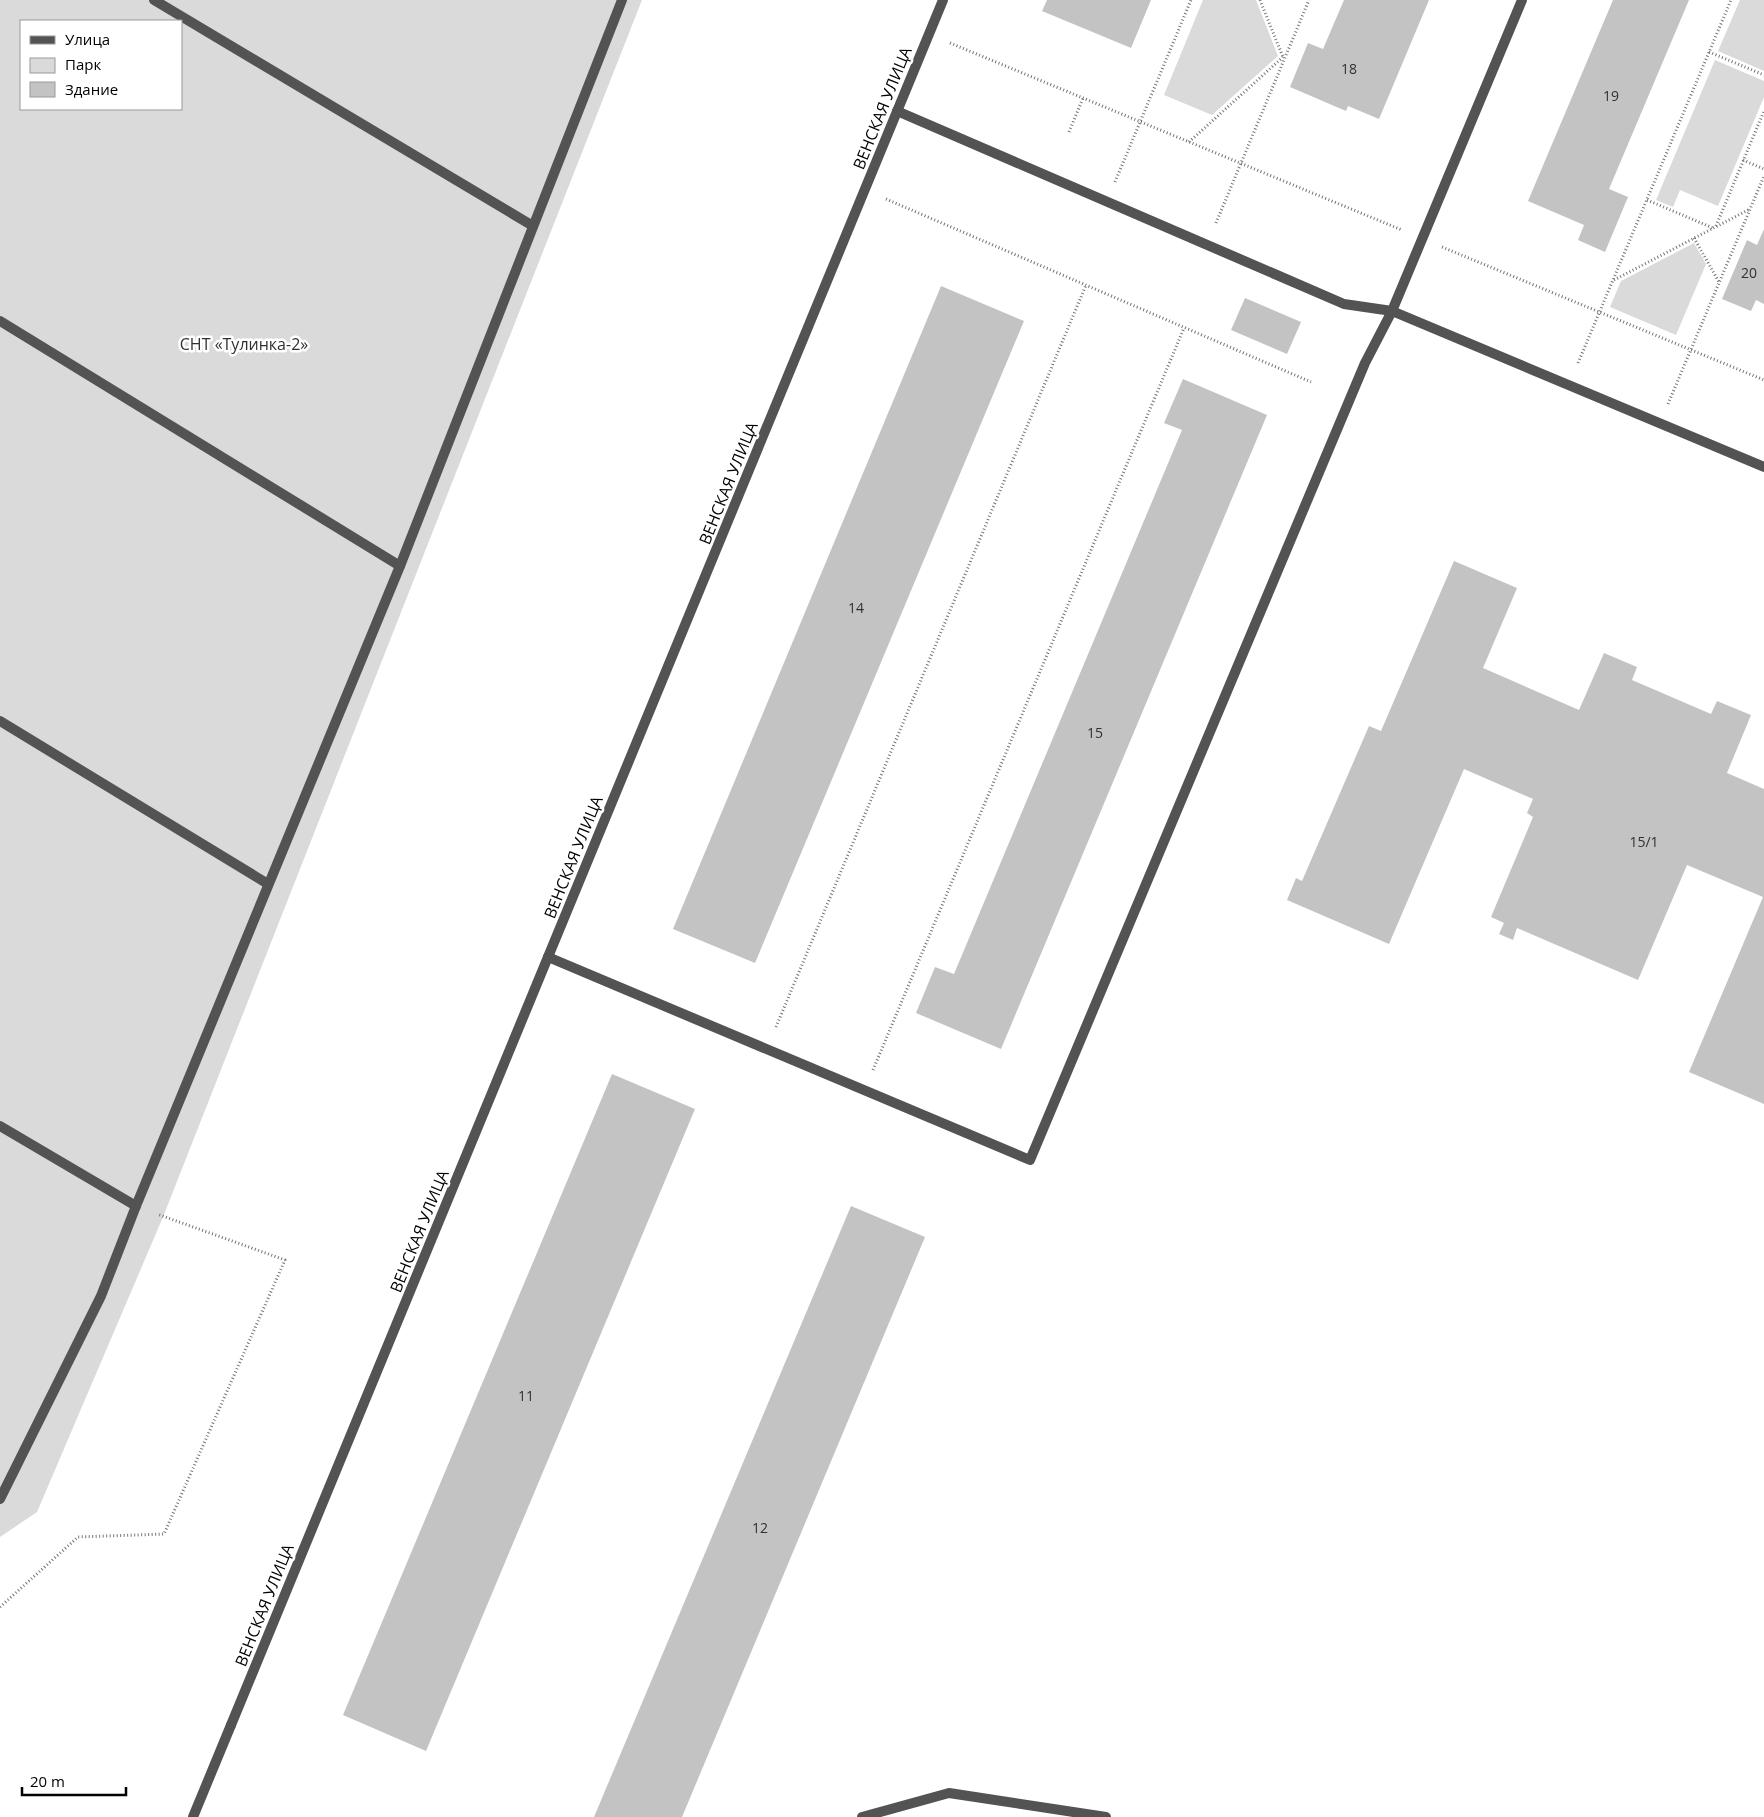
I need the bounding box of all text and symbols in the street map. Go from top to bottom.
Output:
legend [20,20,182,110]
text: Улица [65,29,110,49]
street label: ВЕНСКАЯ УЛИЦА [847,43,917,173]
text: Парк [65,54,101,74]
house number: 18 [1341,59,1357,78]
text: Здание [65,79,118,99]
house number: 19 [1603,86,1619,105]
house number: 20 [1741,263,1757,282]
park label: СНТ «Тулинка-2» [180,333,308,355]
street label: ВЕНСКАЯ УЛИЦА [693,418,763,548]
house number: 14 [848,598,864,617]
house number: 15 [1087,723,1103,742]
street label: ВЕНСКАЯ УЛИЦА [538,792,608,922]
house number: 15/1 [1629,832,1659,851]
street label: ВЕНСКАЯ УЛИЦА [384,1166,454,1296]
house number: 11 [518,1386,534,1405]
house number: 12 [752,1518,768,1537]
street label: ВЕНСКАЯ УЛИЦА [229,1540,299,1670]
scale bar [22,1764,126,1796]
text: 20 m [30,1771,65,1791]

